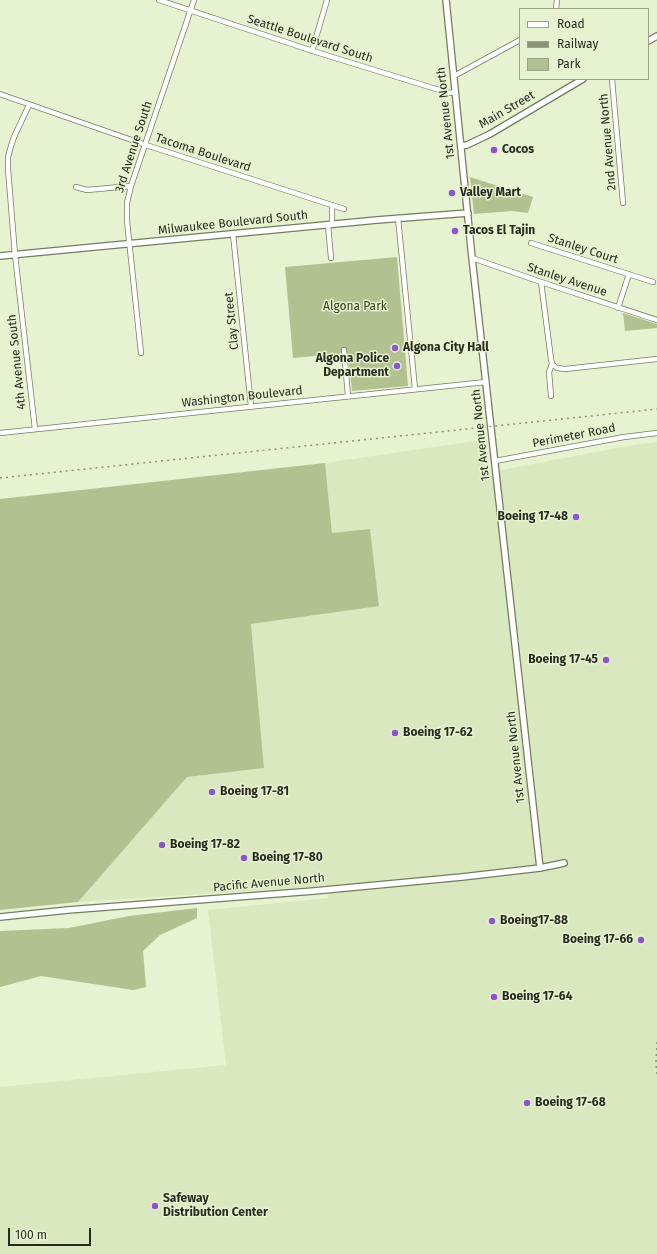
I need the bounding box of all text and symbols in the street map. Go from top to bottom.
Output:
legend [519,8,649,80]
street label: Seattle Boulevard South [245,12,375,66]
text: Road [557,17,585,31]
text: Railway [557,37,598,51]
text: Park [557,57,581,71]
street label: 1st Avenue North [434,66,458,160]
street label: Main Street [477,88,537,132]
street label: 2nd Avenue North [597,93,619,191]
street label: 3rd Avenue South [112,99,156,195]
street label: Tacoma Boulevard [153,131,253,175]
place label: Cocos [502,143,534,157]
marker: Cocos [489,145,499,155]
place label: Valley Mart [460,186,521,200]
marker: Valley Mart [447,188,457,198]
street label: Milwaukee Boulevard South [157,208,309,238]
place label: Tacos El Tajin [463,224,535,238]
marker: Tacos El Tajin [450,226,460,236]
street label: Stanley Court [546,231,620,267]
street label: Stanley Avenue [525,260,609,300]
street label: Clay Street [222,291,242,351]
park label: Algona Park [323,300,387,314]
street label: 4th Avenue South [5,314,29,410]
place label: Algona City Hall [403,341,489,355]
marker: Algona City Hall [390,343,400,353]
place label: Algona Police Department [316,352,389,380]
marker: Algona Police Department [392,361,402,371]
street label: Washington Boulevard [181,383,303,411]
street label: 1st Avenue North [469,388,493,482]
street label: Perimeter Road [531,421,617,451]
place label: Boeing 17-48 [498,510,568,524]
marker: Boeing 17-48 [571,512,581,522]
place label: Boeing 17-45 [528,653,598,667]
marker: Boeing 17-45 [601,655,611,665]
street label: 1st Avenue North [504,710,528,804]
place label: Boeing 17-62 [403,726,473,740]
marker: Boeing 17-62 [390,728,400,738]
place label: Boeing 17-81 [220,785,289,799]
marker: Boeing 17-81 [207,787,217,797]
place label: Boeing 17-82 [170,838,240,852]
marker: Boeing 17-82 [157,840,167,850]
place label: Boeing 17-80 [252,851,323,865]
marker: Boeing 17-80 [239,853,249,863]
street label: Pacific Avenue North [213,871,325,895]
place label: Boeing17-88 [500,914,568,928]
marker: Boeing17-88 [487,916,497,926]
place label: Boeing 17-66 [563,933,633,947]
marker: Boeing 17-66 [636,935,646,945]
place label: Boeing 17-64 [502,990,572,1004]
marker: Boeing 17-64 [489,992,499,1002]
place label: Boeing 17-68 [535,1096,606,1110]
marker: Boeing 17-68 [522,1098,532,1108]
place label: Safeway Distribution Center [163,1192,268,1220]
marker: Safeway Distribution Center [150,1201,160,1211]
scale bar [10,1220,93,1246]
text: 100 m [15,1228,47,1242]

